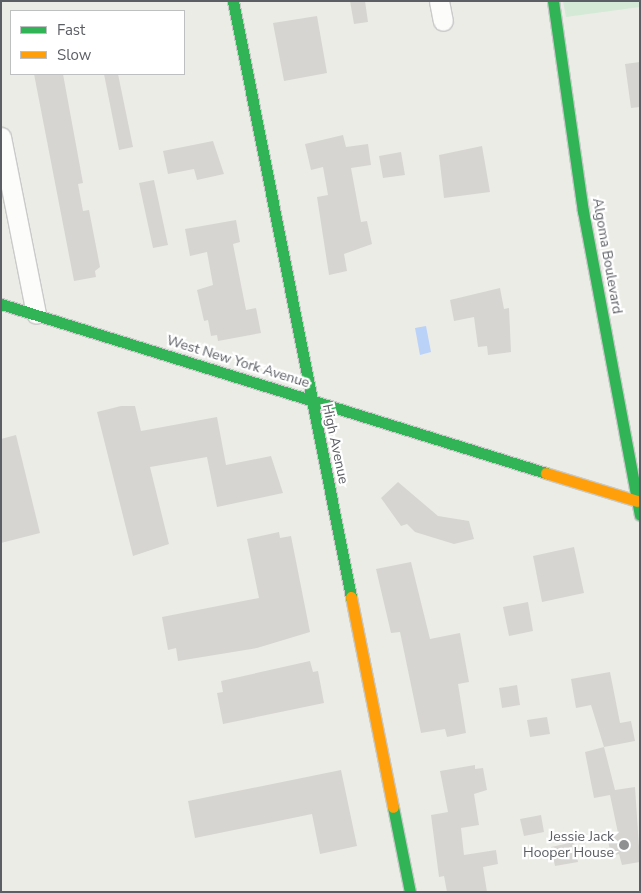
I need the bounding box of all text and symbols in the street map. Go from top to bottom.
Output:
legend [10,10,185,75]
text: Fast [57,20,85,40]
text: Slow [57,45,91,65]
street label: Algoma Boulevard [589,197,625,315]
street label: West New York Avenue [165,332,311,392]
street label: High Avenue [318,402,352,486]
place label: Jessie Jack Hooper House [523,829,614,862]
marker: Jessie Jack Hooper House [618,839,630,851]

